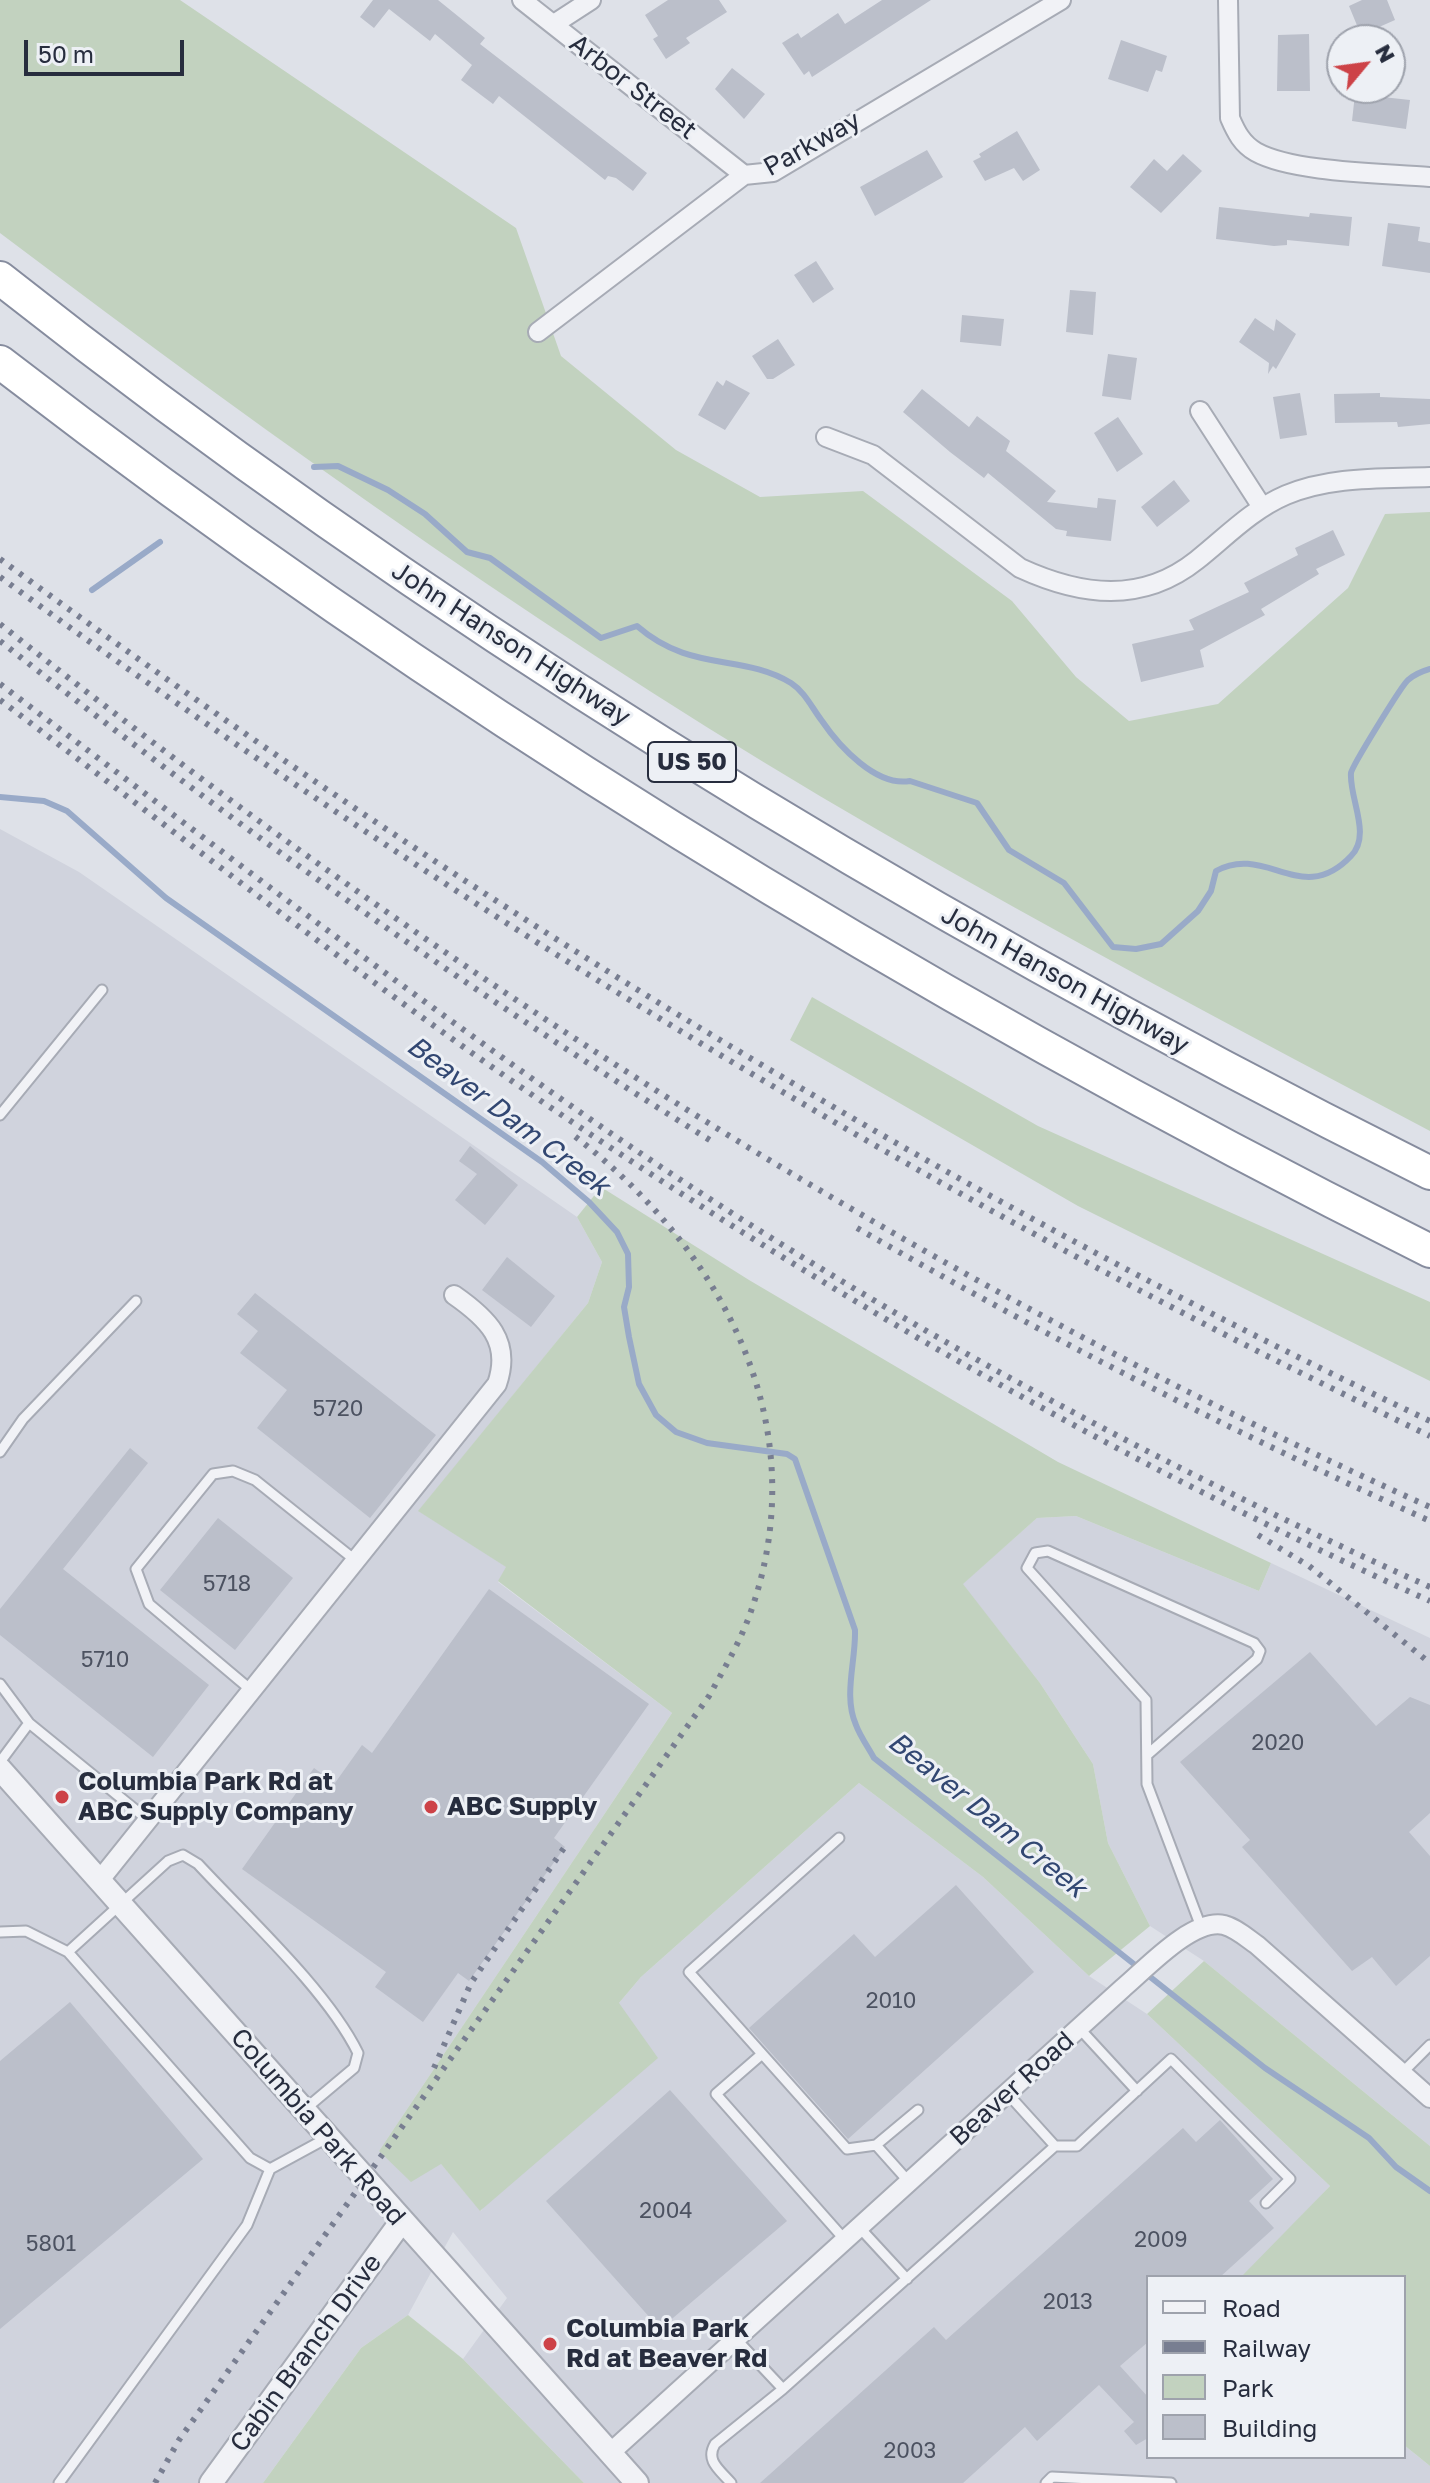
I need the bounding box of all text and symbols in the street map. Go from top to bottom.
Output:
scale bar [28,24,188,74]
north arrow [1326,24,1406,104]
street label: Arbor Street [563,28,703,146]
text: 50 m [38,39,94,68]
text: N [1370,39,1402,67]
street label: Parkway [758,105,866,183]
street label: John Hanson Highway [386,555,636,733]
road number: US 50 [648,742,736,782]
street label: John Hanson Highway [936,899,1194,1061]
water label: Beaver Dam Creek [400,1029,616,1203]
house number: 5720 [313,1396,363,1422]
house number: 5718 [203,1571,251,1597]
house number: 5710 [81,1647,129,1673]
water label: Beaver Dam Creek [881,1725,1093,1905]
house number: 2020 [1252,1730,1304,1756]
place label: Columbia Park Rd at ABC Supply Company [78,1766,354,1828]
marker: Columbia Park Rd at ABC Supply Company [53,1788,71,1806]
place label: ABC Supply [447,1791,597,1823]
marker: ABC Supply [422,1798,440,1816]
house number: 2010 [866,1988,916,2014]
street label: Columbia Park Road [224,2022,412,2232]
street label: Beaver Road [944,2025,1080,2153]
house number: 2004 [639,2198,693,2224]
house number: 2009 [1134,2227,1188,2253]
house number: 5801 [26,2231,76,2257]
street label: Cabin Branch Drive [224,2248,388,2458]
legend [1146,2275,1406,2459]
house number: 2013 [1043,2289,1093,2315]
text: Road [1222,2293,1281,2322]
place label: Columbia Park Rd at Beaver Rd [566,2313,767,2374]
text: Railway [1222,2333,1311,2362]
marker: Columbia Park Rd at Beaver Rd [541,2335,559,2353]
text: Park [1222,2373,1274,2402]
text: Building [1222,2413,1317,2442]
house number: 2003 [884,2438,936,2464]

